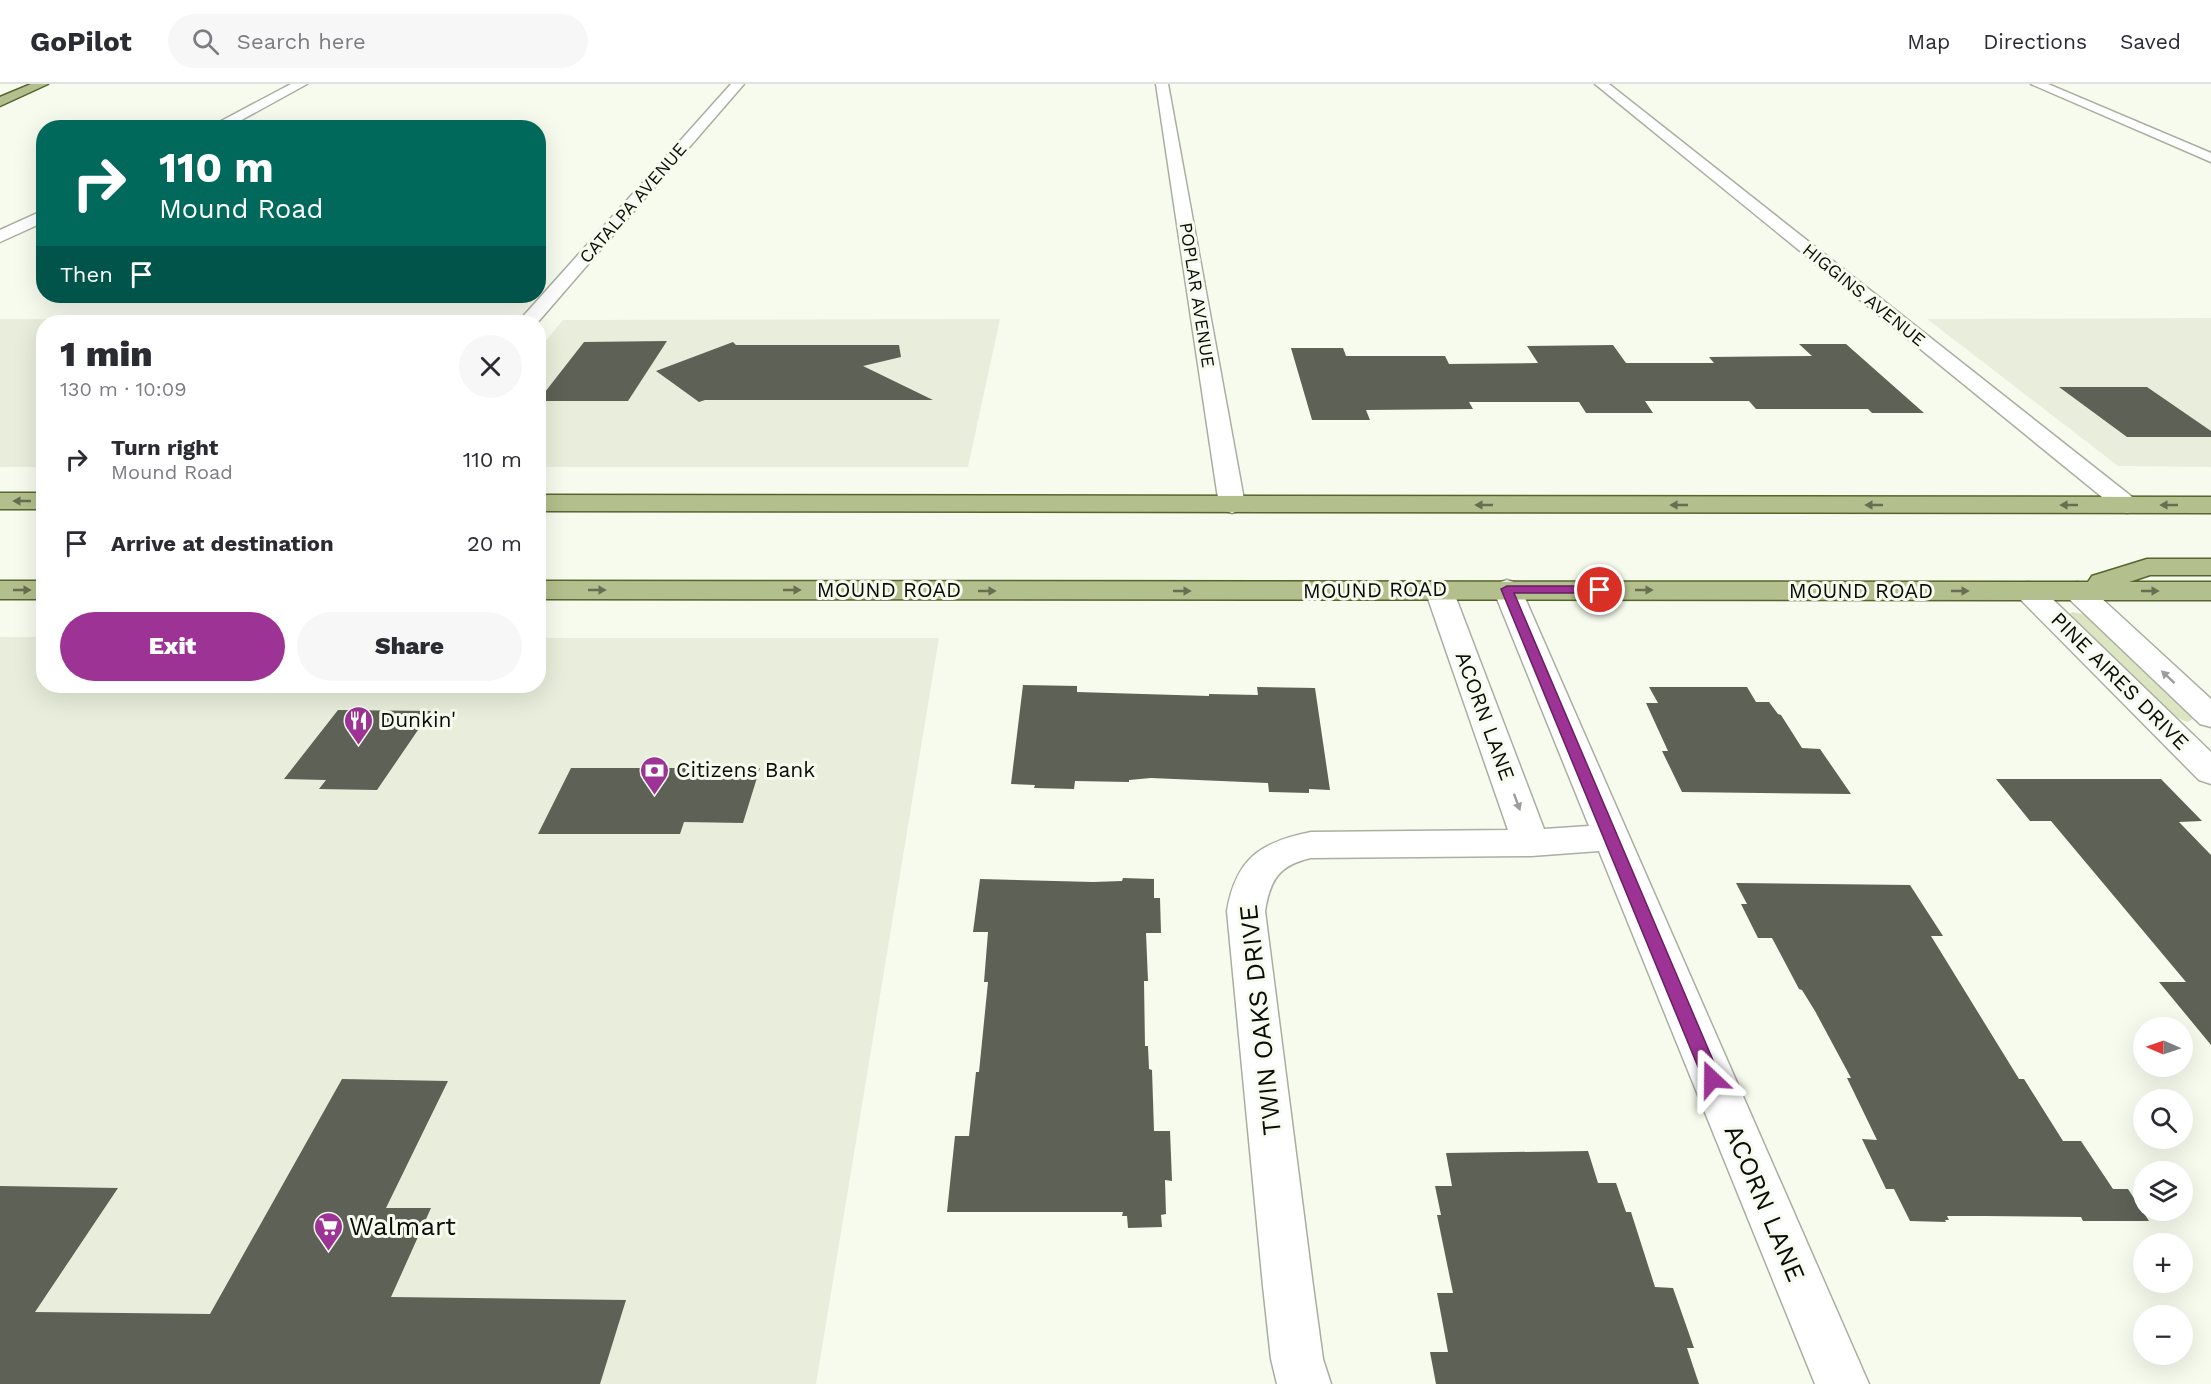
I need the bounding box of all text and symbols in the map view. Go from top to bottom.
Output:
search box [168,14,588,68]
text: GoPilot [30,25,132,58]
icon: search [189,25,222,58]
text: Search here [237,29,366,54]
text: Map [1907,29,1950,54]
text: Directions [1983,29,2087,54]
text: Saved [2120,29,2181,54]
street label: CATALPA AVENUE [575,138,691,267]
text: 110 m [159,143,274,192]
icon: right [60,144,138,222]
text: Mound Road [159,193,323,225]
street label: POPLAR AVENUE [1176,221,1219,369]
street label: HIGGINS AVENUE [1799,239,1930,350]
icon: arrive [125,258,158,291]
text: Then [60,262,113,287]
text: 1 min [60,333,153,375]
button: close [459,335,522,398]
text: 130 m · 10:09 [60,377,186,401]
text: Turn right [111,435,218,460]
icon: right [60,443,93,476]
text: 110 m [463,447,522,472]
text: Mound Road [111,460,233,484]
one-way arrow [12,496,31,506]
one-way arrow [1474,500,1493,510]
one-way arrow [1669,500,1688,510]
one-way arrow [1864,500,1883,510]
one-way arrow [2059,500,2078,510]
one-way arrow [2160,500,2179,510]
icon: arrive [60,527,93,560]
text: Arrive at destination [111,531,334,556]
text: 20 m [467,531,522,556]
pin [1574,564,1625,615]
icon: arrive [1583,573,1616,606]
street label: MOUND ROAD [1303,576,1447,603]
street label: MOUND ROAD [817,577,961,602]
street label: MOUND ROAD [1789,578,1933,603]
one-way arrow [12,585,31,595]
one-way arrow [587,585,606,595]
one-way arrow [782,585,801,595]
one-way arrow [1635,585,1654,595]
one-way arrow [977,586,996,596]
one-way arrow [1172,586,1191,596]
one-way arrow [1951,586,1970,596]
one-way arrow [2140,586,2159,596]
street label: PINE AIRES DRIVE [2046,607,2194,755]
button: Exit [60,612,285,681]
button: Share [297,612,522,681]
street label: ACORN LANE [1451,648,1520,784]
one-way arrow [2161,670,2176,684]
restaurant icon: Dunkin' [343,704,375,746]
place label: Dunkin' [380,707,456,732]
bank icon: Citizens Bank [639,754,671,796]
place label: Citizens Bank [676,757,815,782]
one-way arrow [1512,793,1522,811]
street label: TWIN OAKS DRIVE [1233,903,1287,1137]
north arrow [2133,1017,2193,1077]
map controls [2133,1017,2193,1365]
position arrow [1680,1047,1744,1111]
button: search [2133,1089,2193,1149]
street label: ACORN LANE [1718,1120,1812,1286]
button: layers [2133,1161,2193,1221]
supermarket icon: Walmart [312,1210,344,1252]
place label: Walmart [349,1211,456,1241]
button: + [2133,1233,2193,1293]
button: − [2133,1305,2193,1365]

